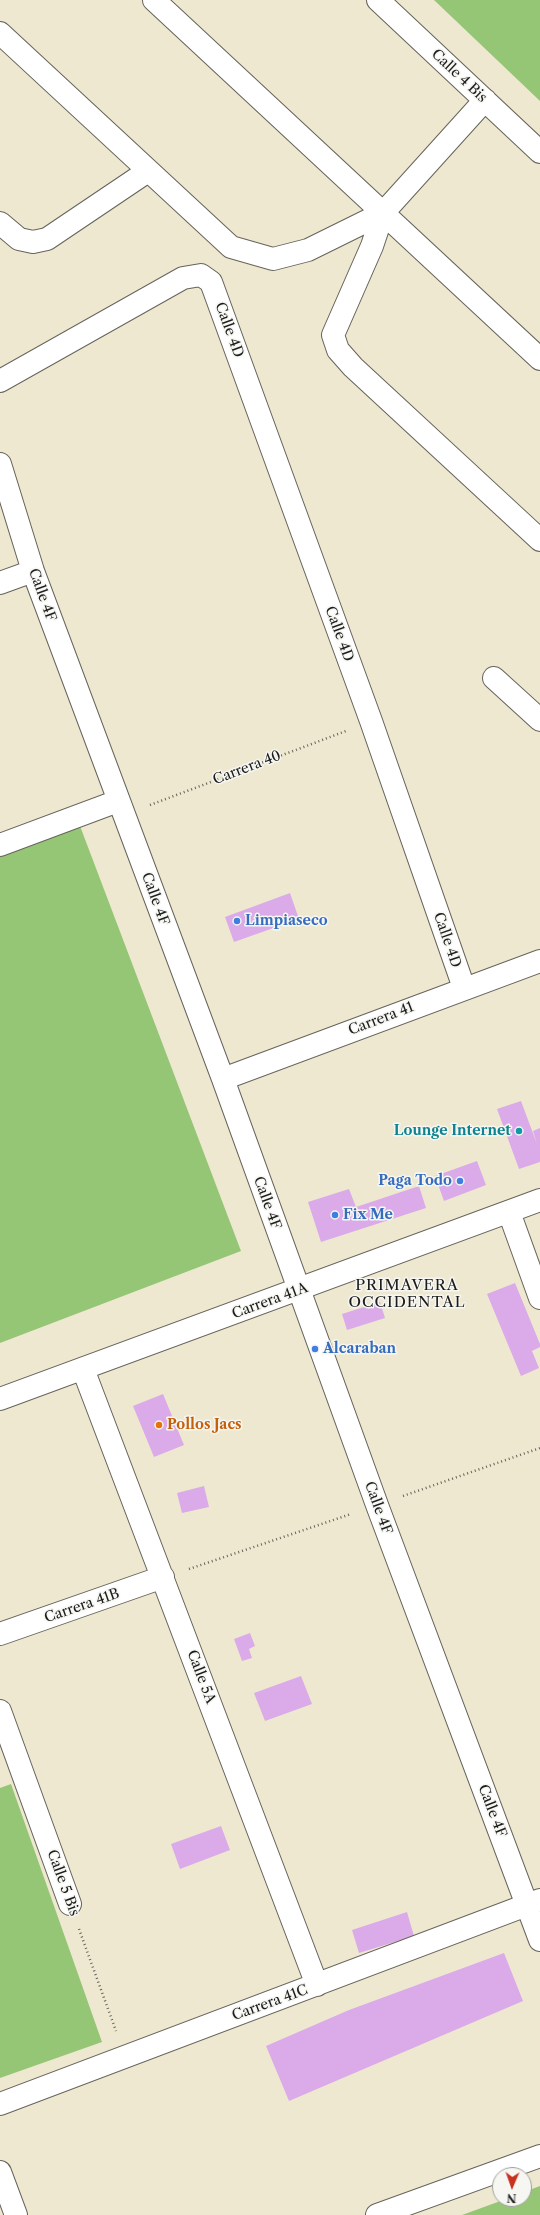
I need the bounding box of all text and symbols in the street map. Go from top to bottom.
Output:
street label: Calle 4 Bis [428,46,490,106]
street label: Calle 4D [211,300,247,360]
street label: Calle 4F [25,566,59,624]
street label: Calle 4D [321,604,357,664]
street label: Carrera 40 [211,747,283,789]
street label: Calle 4F [138,870,172,928]
street label: Calle 4D [430,910,464,970]
place label: Limpiaseco [245,913,328,929]
marker: Limpiaseco [232,916,242,926]
street label: Carrera 41 [346,999,416,1039]
place label: Lounge Internet [394,1123,511,1139]
marker: Lounge Internet [514,1126,524,1136]
place label: Paga Todo [378,1173,452,1189]
street label: Calle 4F [250,1174,284,1232]
marker: Paga Todo [455,1176,465,1186]
place label: Fix Me [343,1207,393,1223]
marker: Fix Me [330,1210,340,1220]
district label: PRIMAVERA OCCIDENTAL [348,1277,466,1312]
street label: Carrera 41A [230,1279,310,1323]
place label: Alcaraban [323,1341,396,1357]
marker: Alcaraban [310,1344,320,1354]
place label: Pollos Jacs [167,1417,242,1433]
marker: Pollos Jacs [154,1420,164,1430]
street label: Calle 4F [361,1479,395,1537]
street label: Carrera 41B [42,1585,122,1627]
street label: Calle 5A [183,1648,219,1706]
street label: Calle 4F [474,1782,510,1840]
street label: Calle 5 Bis [43,1847,83,1919]
street label: Carrera 41C [230,1982,310,2024]
north arrow [492,2167,532,2207]
text: N [507,2191,517,2205]

